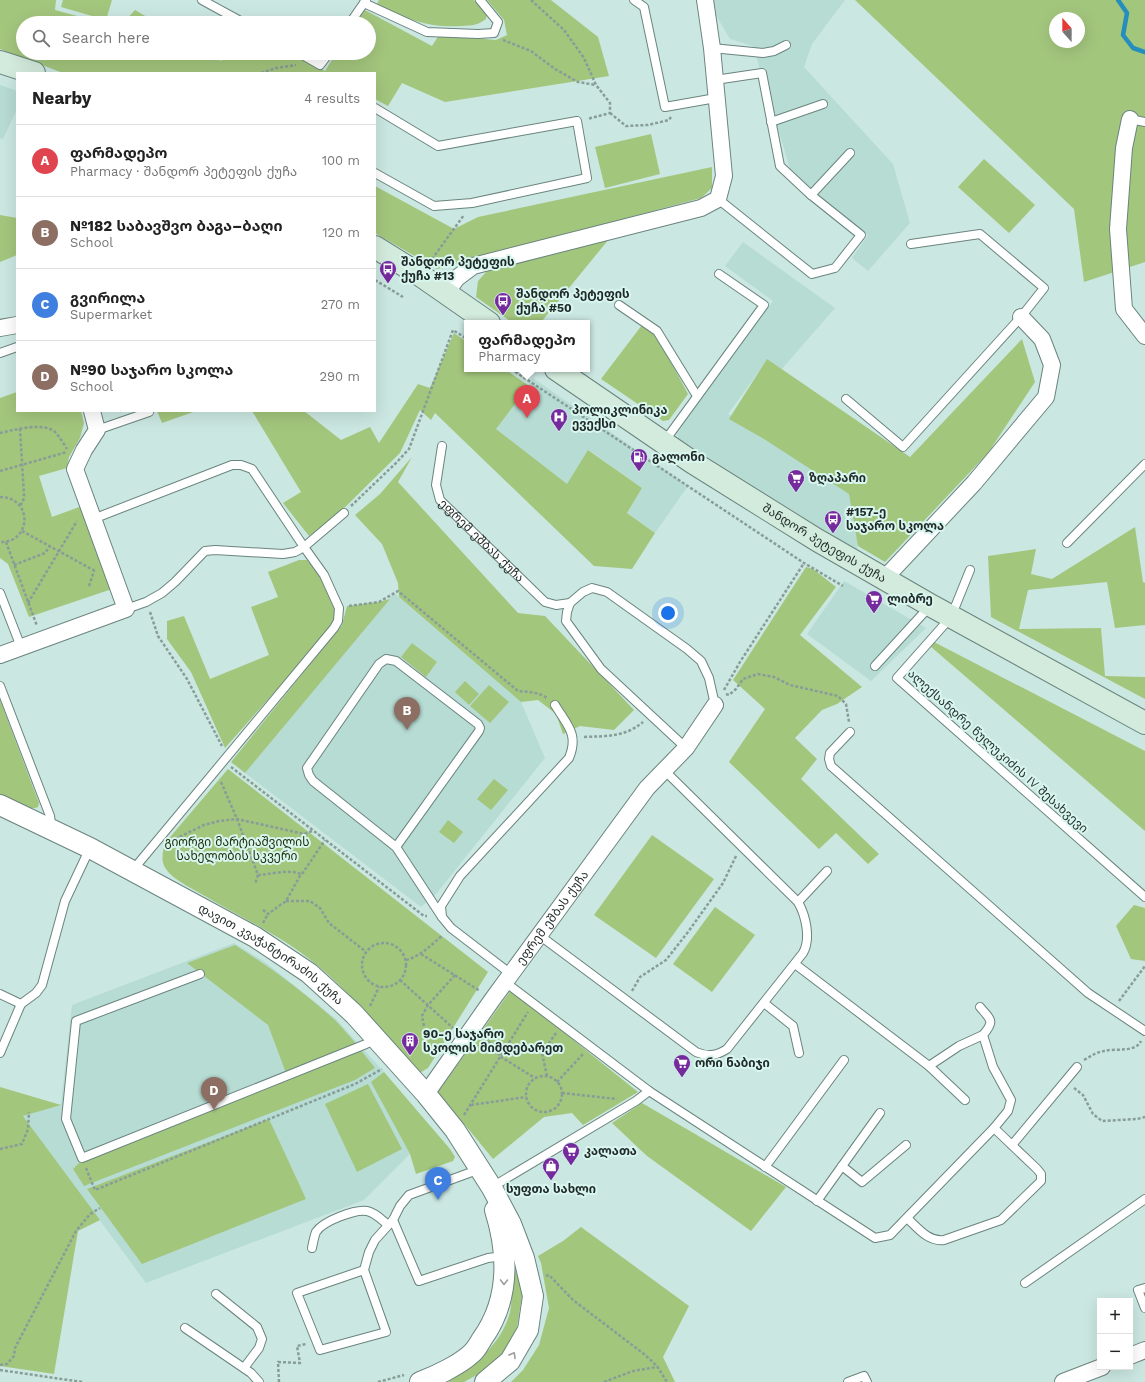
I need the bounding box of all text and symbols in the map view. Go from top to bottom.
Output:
north arrow [1049,12,1085,48]
search box [16,16,376,60]
icon: search [30,27,52,49]
text: Search here [62,29,150,47]
text: Nearby [32,88,91,108]
text: 4 results [304,91,360,106]
text: ფარმადეპო [70,144,167,162]
text: A [41,153,49,168]
text: 100 m [322,153,360,168]
text: Pharmacy · შანდორ პეტეფის ქუჩა [70,164,297,179]
text: №182 საბავშვო ბაგა–ბაღი [70,217,282,235]
text: B [41,225,49,240]
text: 120 m [322,225,360,240]
text: School [70,235,113,250]
place label: შანდორ პეტეფის ქუჩა #13 [401,255,515,283]
bus stop icon: შანდორ პეტეფის ქუჩა #13 [378,259,398,284]
place label: შანდორ პეტეფის ქუჩა #50 [516,287,630,315]
text: გვირილა [70,289,145,307]
bus stop icon: შანდორ პეტეფის ქუჩა #50 [493,291,513,316]
text: C [41,297,49,312]
text: 270 m [321,297,360,312]
text: Supermarket [70,307,152,322]
popup [464,320,590,372]
text: ფარმადეპო [478,331,576,349]
text: Pharmacy [478,349,540,364]
text: №90 საჯარო სკოლა [70,361,233,379]
text: D [40,369,50,384]
text: 290 m [319,369,360,384]
text: School [70,379,113,394]
pin: A [514,385,540,418]
place label: პოლიკლინიკა ევექსი [572,403,667,431]
hospital icon: პოლიკლინიკა ევექსი [549,407,569,432]
fuel station icon: გალონი [629,447,649,472]
place label: გალონი [652,450,705,465]
supermarket icon: ზღაპარი [786,468,806,493]
place label: ზღაპარი [809,471,866,485]
street label: ეფრემ ეშბას ქუჩა [436,496,527,585]
street label: შანდორ პეტეფის ქუჩა [760,501,889,585]
place label: #157-ე საჯარო სკოლა [846,505,944,534]
bus stop icon: #157-ე საჯარო სკოლა [823,509,843,534]
supermarket icon: ლიბრე [864,589,884,614]
place label: ლიბრე [887,592,933,607]
your location [658,603,678,623]
street label: ალექსანდრე წულუკიძის IV შესახვევი [904,666,1091,836]
pin: B [394,697,420,730]
park label: გიორგი მარტიაშვილის სახელობის სკვერი [165,835,310,864]
street label: ეფრემ ეშბას ქუჩა [513,868,591,967]
street label: დავით კვაჭანტირაძის ქუჩა [196,901,346,1008]
place label: 90-ე საჯარო სკოლის მიმდებარეთ [423,1027,563,1056]
building icon: 90-ე საჯარო სკოლის მიმდებარეთ [400,1031,420,1056]
supermarket icon: ორი ნაბიჯი [672,1053,692,1078]
place label: ორი ნაბიჯი [695,1056,770,1070]
pin: D [201,1077,227,1110]
supermarket icon: კალათა [561,1141,581,1166]
place label: კალათა [584,1144,637,1159]
shop icon: სუფთა სახლი [541,1156,561,1181]
pin: C [425,1167,451,1200]
place label: სუფთა სახლი [506,1182,596,1197]
one-way arrow [500,1279,508,1285]
map controls [1097,1298,1133,1370]
button: + [1097,1298,1133,1334]
button: − [1097,1334,1133,1370]
one-way arrow [509,1352,516,1360]

